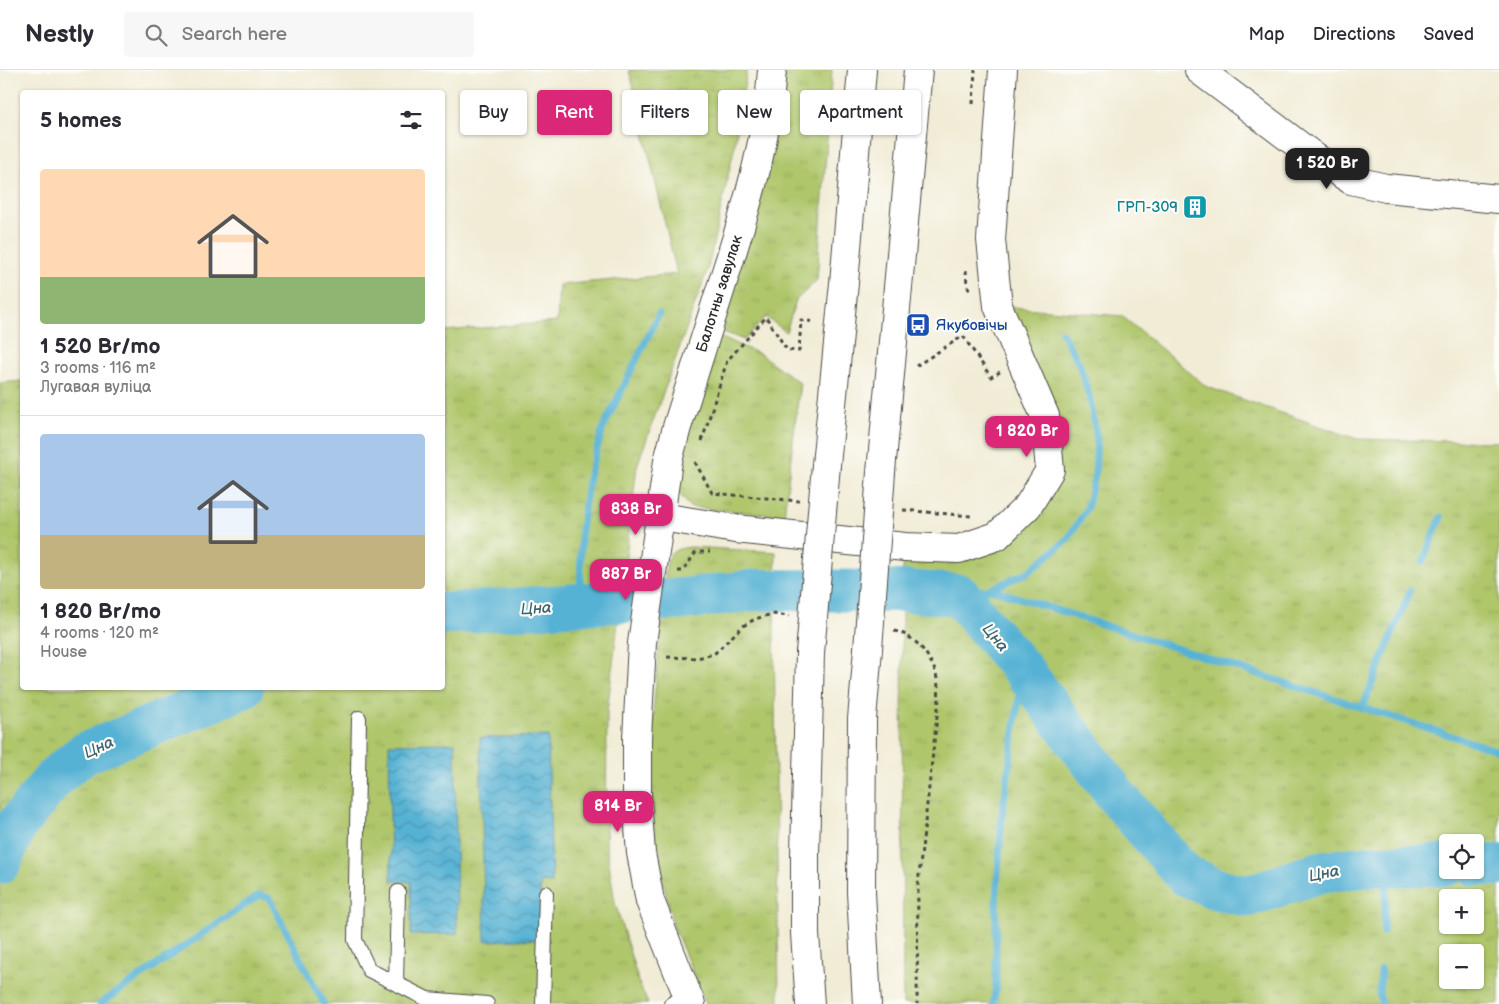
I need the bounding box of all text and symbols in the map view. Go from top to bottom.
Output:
search box [124,12,474,57]
text: Nestly [25,20,94,49]
icon: search [142,21,170,49]
text: Search here [182,23,287,46]
text: Map [1249,24,1285,45]
text: Directions [1313,24,1395,45]
text: Saved [1423,24,1474,45]
chip: Buy [460,90,527,135]
chip: Rent [537,90,612,135]
chip: Filters [622,90,708,135]
chip: New [718,90,790,135]
chip: Apartment [800,90,921,135]
icon: filters [397,106,425,134]
text: 5 homes [40,108,122,133]
pin: 1 520 Br [1275,148,1379,190]
text: 1 520 Br [1296,154,1358,173]
building icon: ГРП-309 [1182,194,1208,220]
place label: ГРП-309 [1117,198,1178,217]
icon: home [188,201,278,291]
street label: Балотны завулак [692,233,747,355]
bus stop icon: Якубовічы [905,312,931,338]
place label: Якубовічы [936,316,1008,335]
text: 1 520 Br/mo [40,334,160,359]
text: 3 rooms · 116 m² [40,359,156,378]
text: Лугавая вуліца [40,378,152,397]
pin: 1 820 Br [975,416,1079,458]
text: 1 820 Br [996,422,1058,441]
icon: home [188,467,278,557]
pin: 838 Br [595,494,677,536]
text: 838 Br [611,500,661,519]
pin: 887 Br [585,558,667,601]
text: 887 Br [601,565,651,584]
water label: Цна [520,598,552,620]
text: 1 820 Br/mo [40,599,161,624]
water label: Цна [978,620,1012,656]
text: 4 rooms · 120 m² [40,624,159,643]
text: House [40,643,87,662]
water label: Цна [81,733,117,763]
pin: 814 Br [577,790,659,833]
text: 814 Br [594,797,642,816]
map controls [1439,834,1484,989]
button: locate [1439,834,1484,879]
water label: Цна [1307,862,1341,886]
button: + [1439,889,1484,934]
button: − [1439,944,1484,989]

